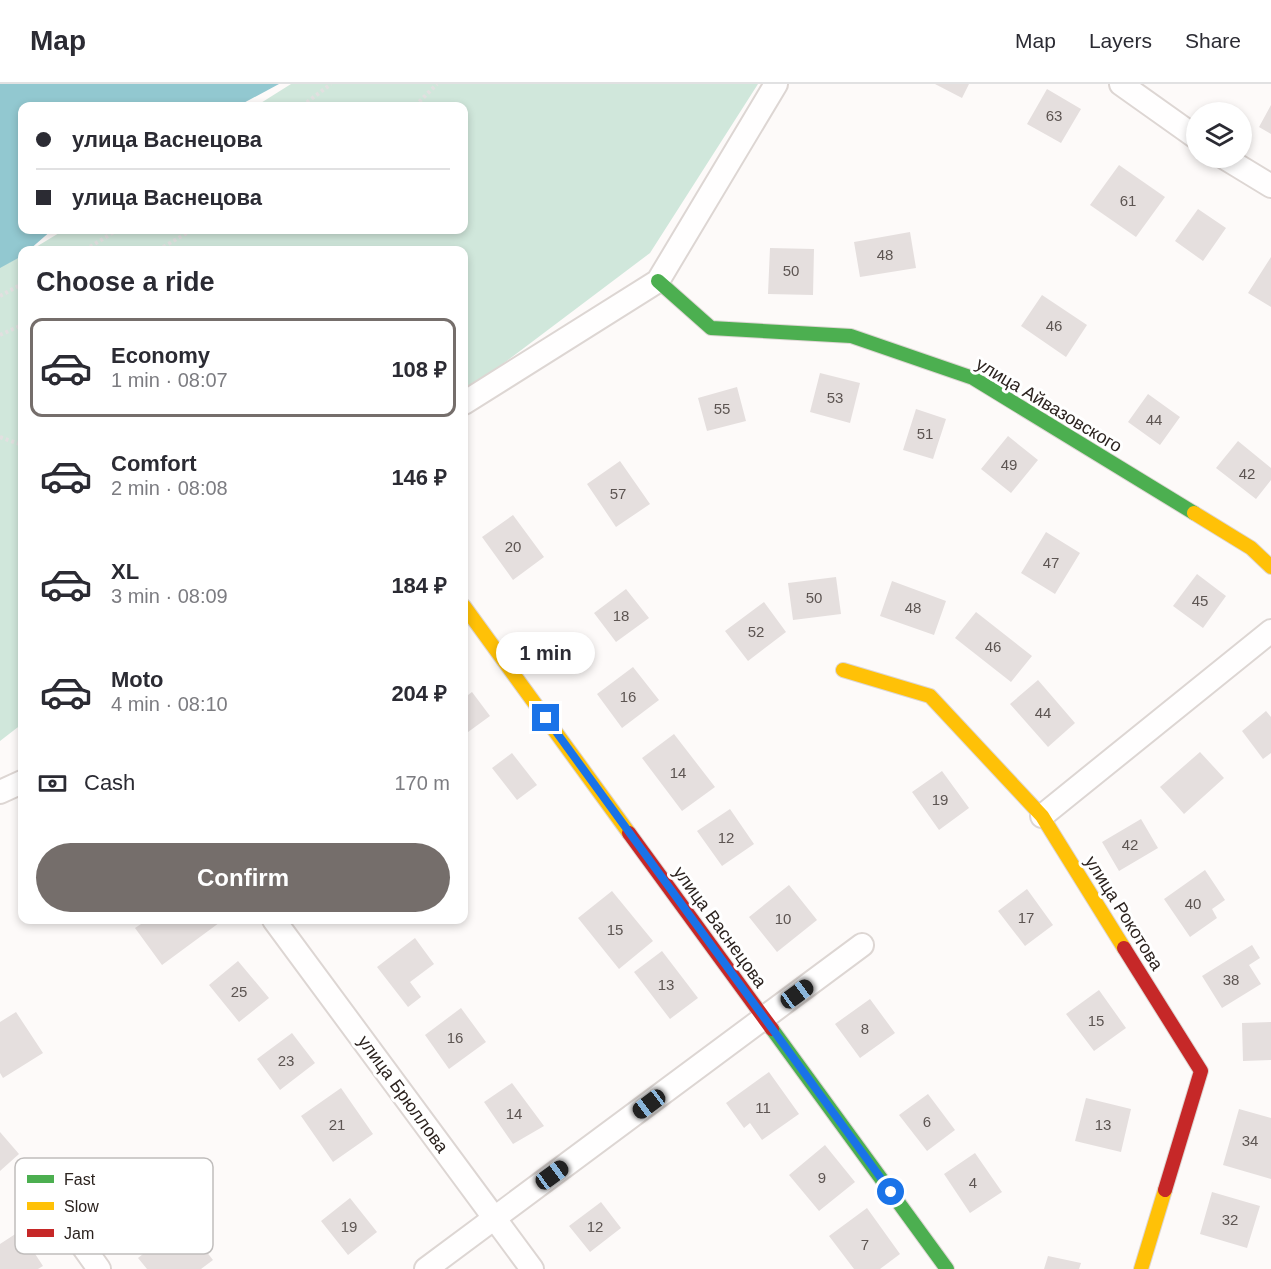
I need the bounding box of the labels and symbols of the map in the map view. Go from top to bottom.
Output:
house number: 63 [1046,107,1062,124]
house number: 61 [1120,192,1136,209]
house number: 48 [877,246,893,263]
house number: 50 [783,262,799,279]
house number: 46 [1046,317,1062,334]
street label: улица Айвазовского [973,354,1125,456]
house number: 53 [827,389,843,406]
house number: 55 [714,400,730,417]
house number: 44 [1146,411,1162,428]
house number: 51 [917,425,933,442]
house number: 49 [1001,456,1017,473]
house number: 42 [1239,465,1255,482]
house number: 57 [610,485,626,502]
house number: 20 [505,538,521,555]
house number: 47 [1043,554,1059,571]
house number: 50 [806,589,822,606]
house number: 45 [1192,592,1208,609]
house number: 48 [905,599,921,616]
house number: 18 [613,607,629,624]
house number: 52 [748,623,764,640]
callout: 1 min [496,631,596,673]
house number: 46 [985,638,1001,655]
house number: 16 [620,688,636,705]
route end [532,704,559,731]
house number: 44 [1035,704,1051,721]
house number: 14 [670,764,686,781]
house number: 19 [932,791,948,808]
house number: 12 [718,829,734,846]
house number: 42 [1122,836,1138,853]
street label: улица Рокотова [1081,852,1168,975]
street label: улица Васнецова [669,862,771,992]
house number: 40 [1185,895,1201,912]
house number: 17 [1018,909,1034,926]
house number: 10 [775,910,791,927]
house number: 15 [607,921,623,938]
house number: 38 [1223,971,1239,988]
house number: 13 [658,976,674,993]
car [777,976,817,1012]
house number: 25 [231,983,247,1000]
house number: 15 [1088,1012,1104,1029]
house number: 8 [861,1020,869,1037]
house number: 16 [447,1029,463,1046]
street label: улица Брюллова [354,1031,453,1157]
house number: 23 [278,1052,294,1069]
car [629,1086,669,1122]
house number: 11 [755,1099,771,1116]
house number: 14 [506,1105,522,1122]
house number: 6 [923,1113,931,1130]
house number: 21 [329,1116,345,1133]
house number: 13 [1095,1116,1111,1133]
house number: 34 [1242,1132,1258,1149]
car [532,1157,572,1193]
legend [15,1158,213,1254]
house number: 9 [818,1169,826,1186]
text: Fast [64,1171,96,1188]
house number: 4 [969,1174,977,1191]
route start [877,1178,904,1205]
text: Slow [64,1198,99,1215]
house number: 32 [1222,1211,1238,1228]
house number: 19 [341,1218,357,1235]
house number: 12 [587,1218,603,1235]
text: Jam [64,1225,94,1242]
house number: 7 [861,1236,869,1253]

